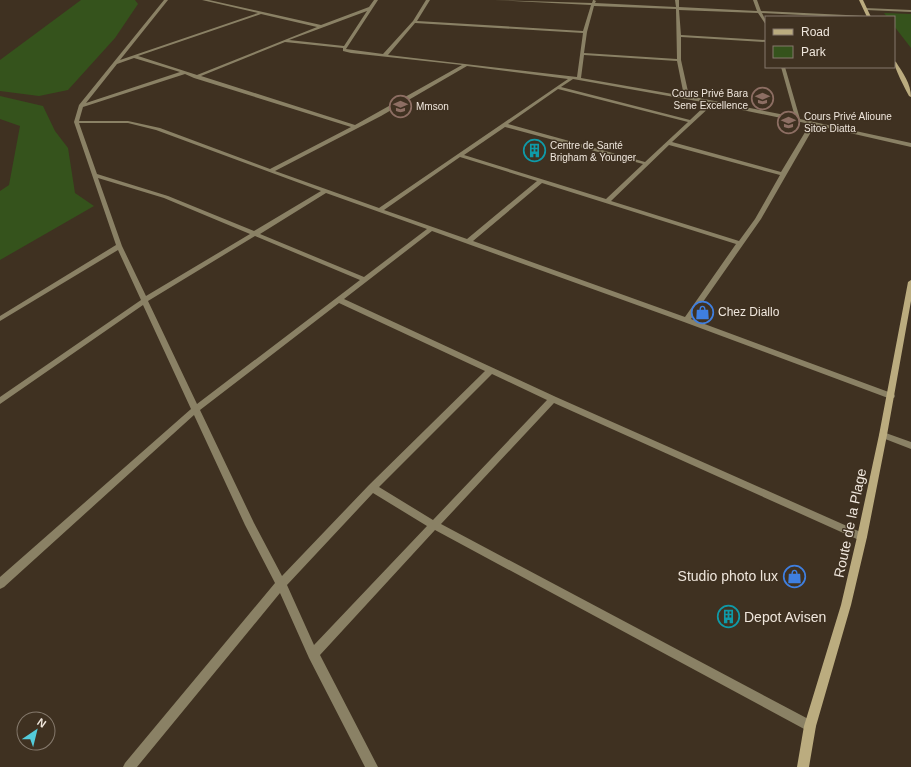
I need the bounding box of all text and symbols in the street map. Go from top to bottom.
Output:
legend [765,16,895,68]
text: Road [801,25,830,39]
text: Park [801,45,827,59]
school or university icon: Cours Privé Bara Sene Excellence [750,86,776,112]
place label: Cours Privé Bara Sene Excellence [672,88,748,111]
school or university icon: Mmson [387,93,413,119]
place label: Mmson [416,101,449,112]
school or university icon: Cours Privé Alioune Sitoe Diatta [775,109,801,135]
place label: Cours Privé Alioune Sitoe Diatta [804,111,892,134]
building icon: Centre de Santé Brigham & Younger [522,138,548,164]
place label: Centre de Santé Brigham & Younger [550,140,637,163]
shop icon: Chez Diallo [690,299,716,325]
place label: Chez Diallo [718,305,780,319]
street label: Route de la Plage [831,467,869,579]
shop icon: Studio photo lux [781,563,807,589]
place label: Studio photo lux [678,568,778,584]
building icon: Depot Avisen [715,604,741,630]
place label: Depot Avisen [744,609,826,625]
north arrow [16,711,56,751]
text: N [35,716,48,730]

